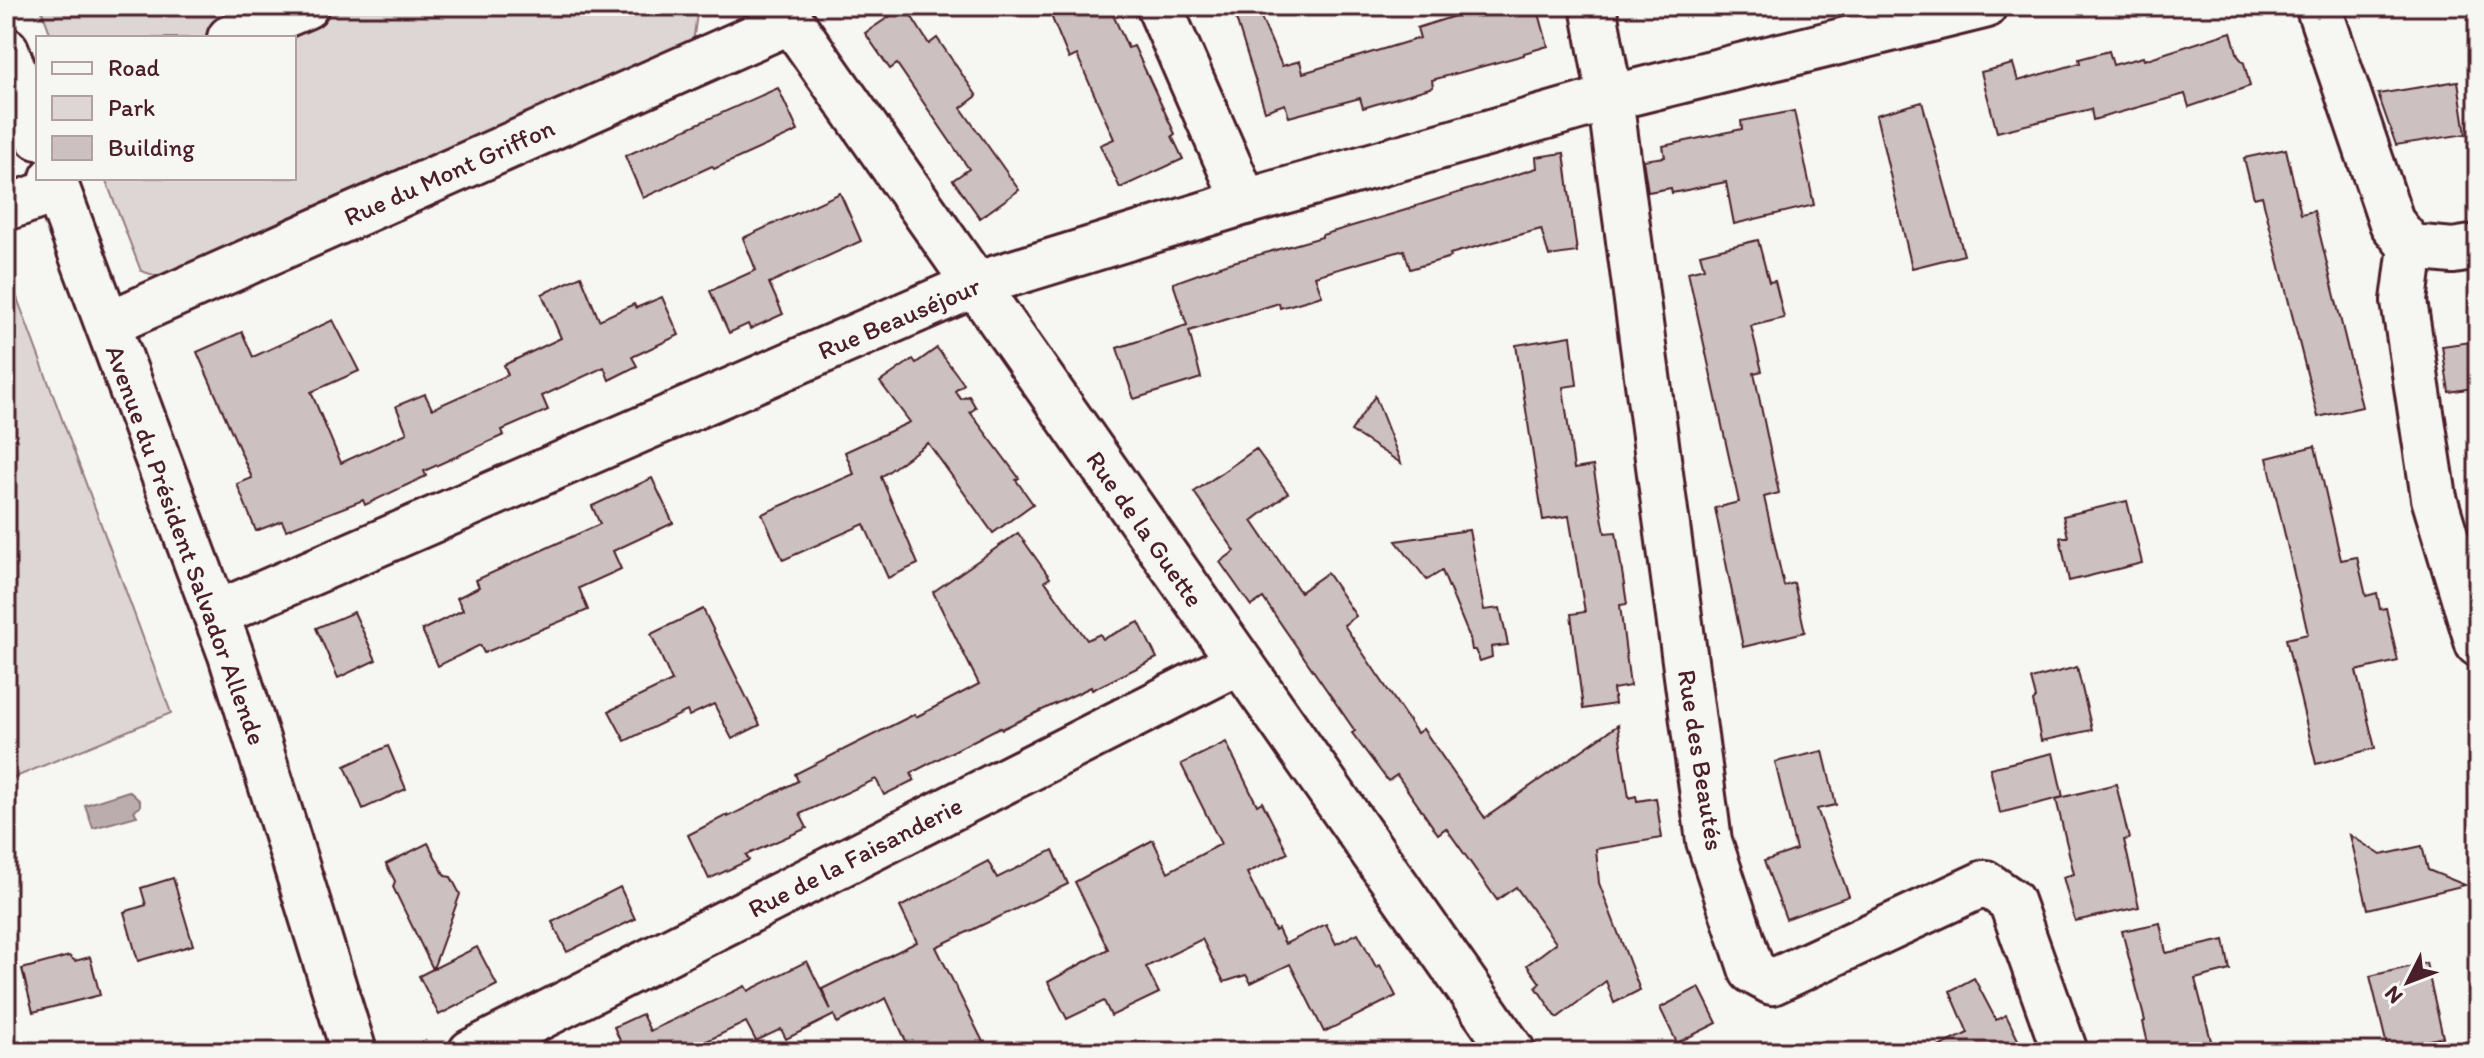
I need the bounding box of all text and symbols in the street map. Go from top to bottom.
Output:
legend [36,36,296,180]
text: Road [108,53,160,82]
text: Park [108,93,155,122]
street label: Rue du Mont Griffon [339,111,559,233]
text: Building [108,133,195,162]
street label: Rue Beauséjour [813,269,986,367]
street label: Avenue du Président Salvador Allende [99,341,273,749]
street label: Rue de la Guette [1079,445,1211,613]
street label: Rue des Beautés [1671,667,1731,853]
street label: Rue de la Faisanderie [743,789,967,925]
north arrow [2368,942,2448,1022]
text: N [2379,980,2409,1010]

